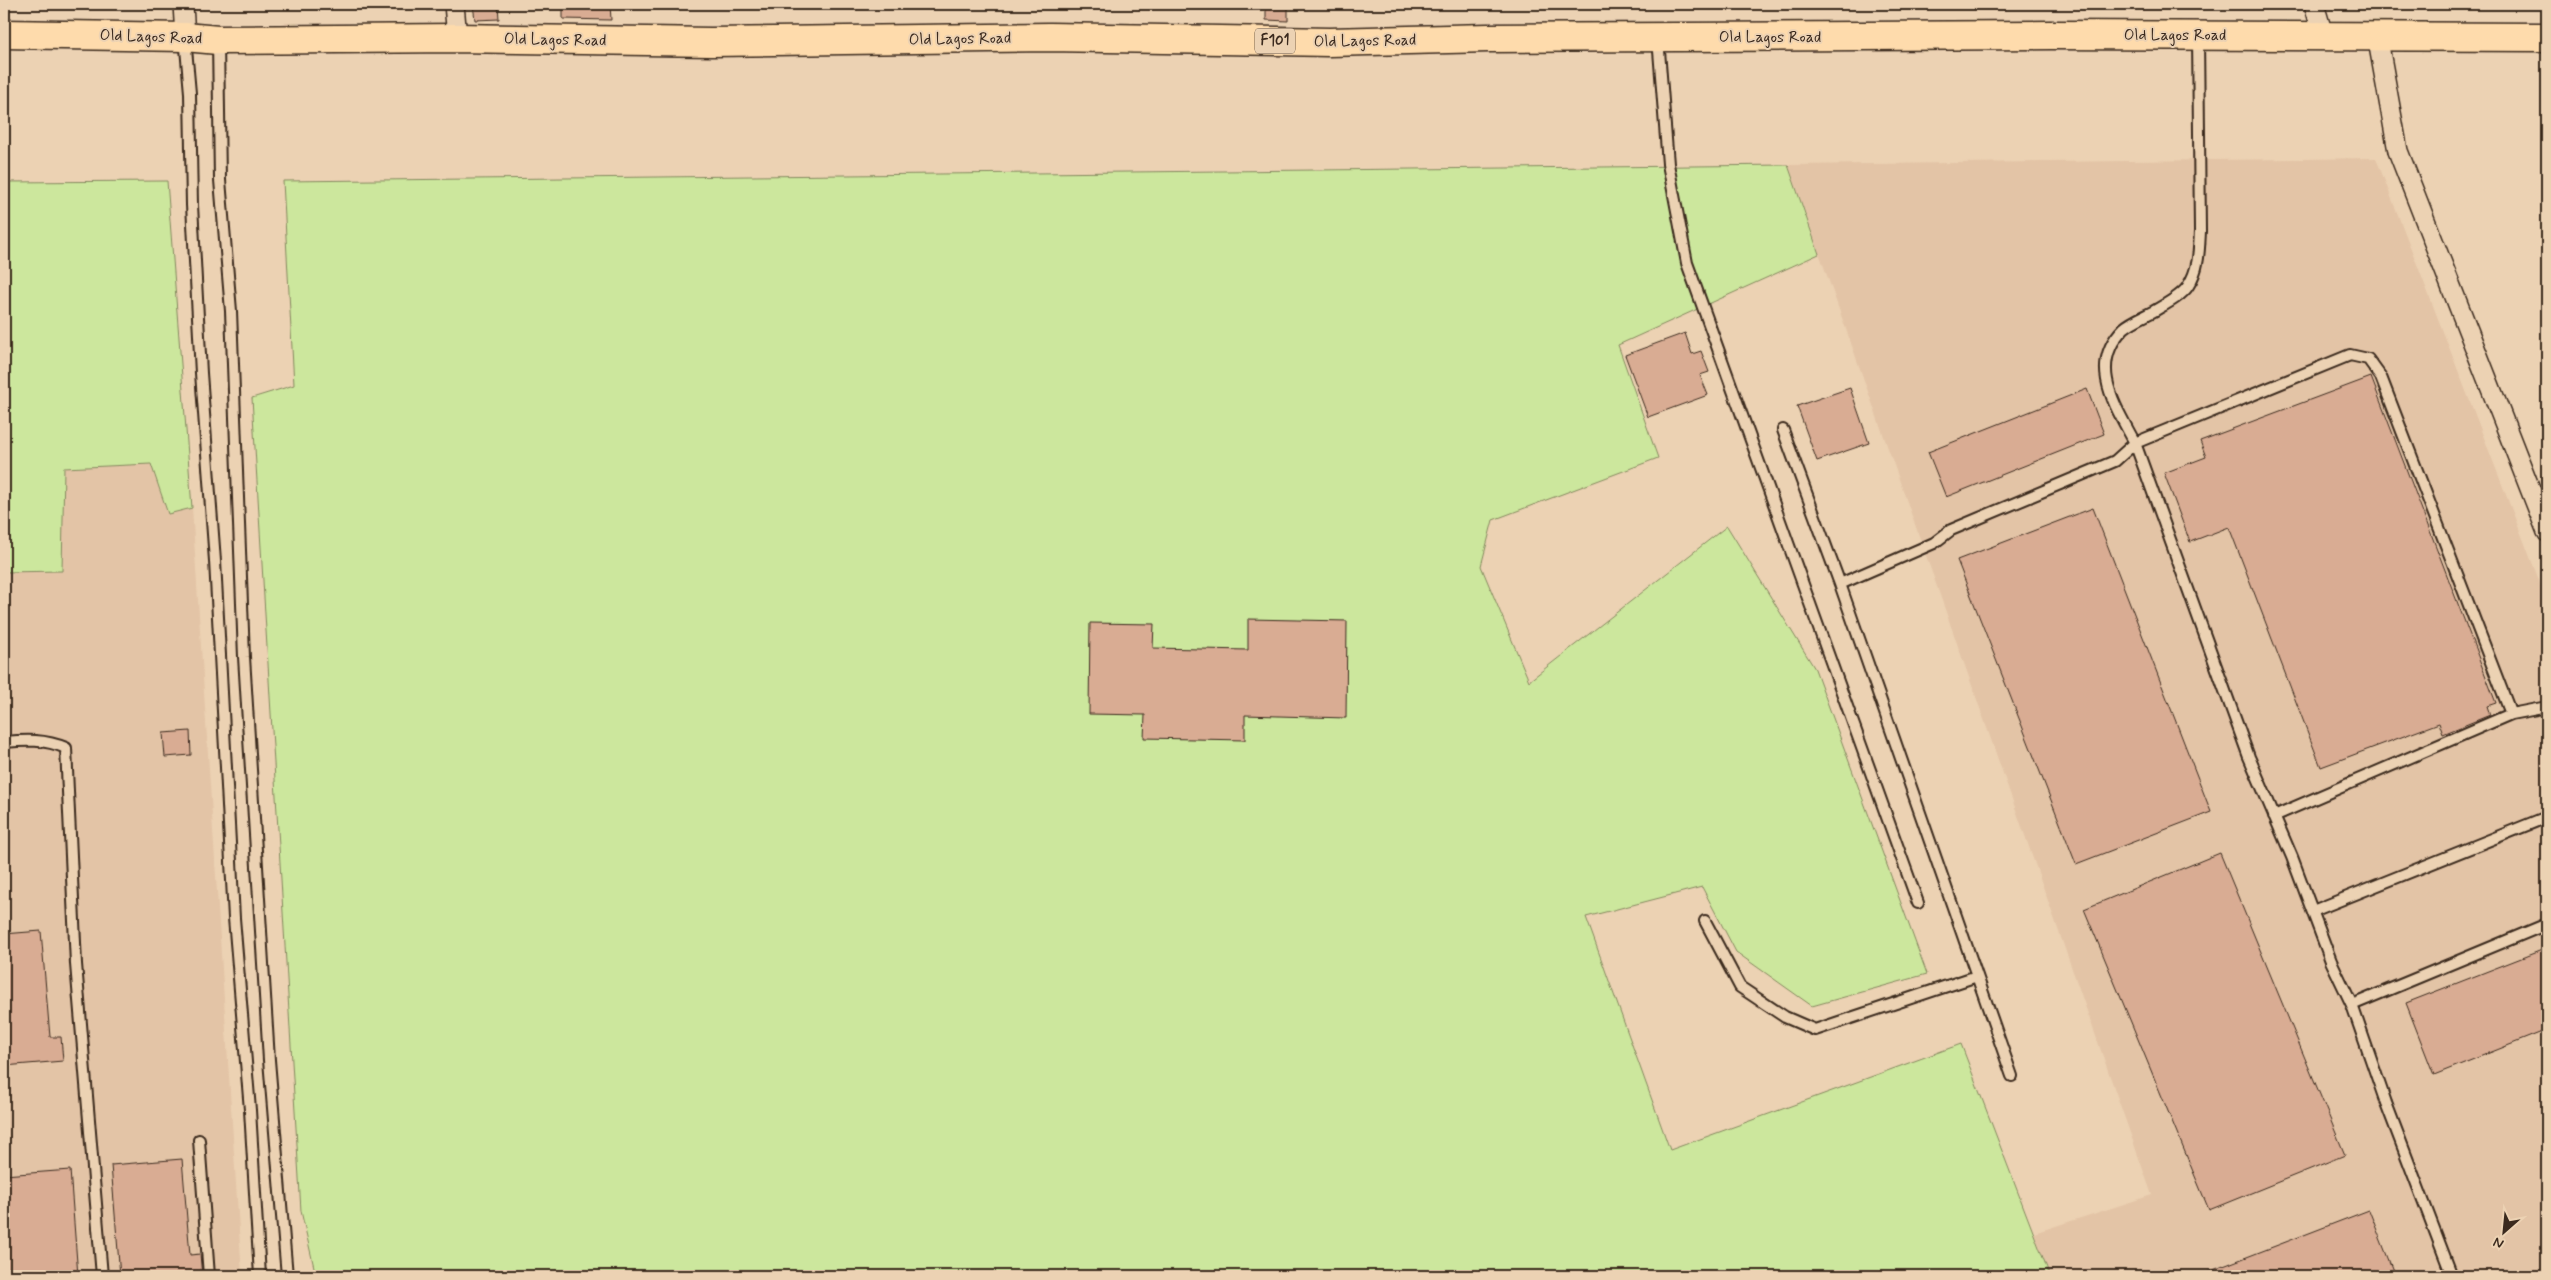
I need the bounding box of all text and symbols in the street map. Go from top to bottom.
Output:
street label: Old Lagos Road [99,25,203,49]
street label: Old Lagos Road [2124,25,2226,46]
street label: Old Lagos Road [1719,27,1821,48]
street label: Old Lagos Road [909,28,1011,50]
road number: F101 [1255,28,1295,54]
street label: Old Lagos Road [504,29,606,51]
street label: Old Lagos Road [1314,30,1416,52]
north arrow [2478,1208,2528,1258]
text: N [2490,1233,2507,1253]

